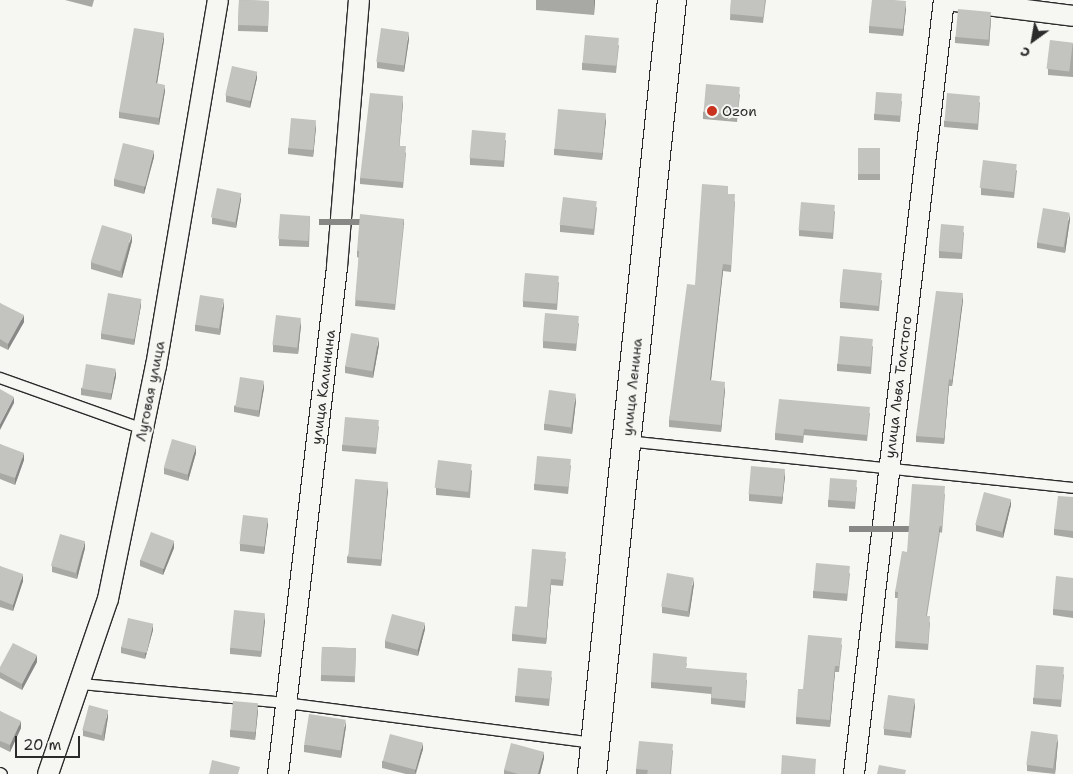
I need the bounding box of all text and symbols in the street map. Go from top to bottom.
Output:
north arrow [1008,15,1058,65]
text: С [1017,43,1033,63]
place label: Ozon [722,103,757,119]
marker: Ozon [706,105,718,117]
street label: улица Льва Толстого [881,315,915,459]
street label: улица Калинина [308,329,338,445]
street label: улица Ленина [619,337,645,437]
street label: Луговая улица [132,339,168,443]
scale bar [18,726,82,758]
text: 20 m [23,735,62,755]

